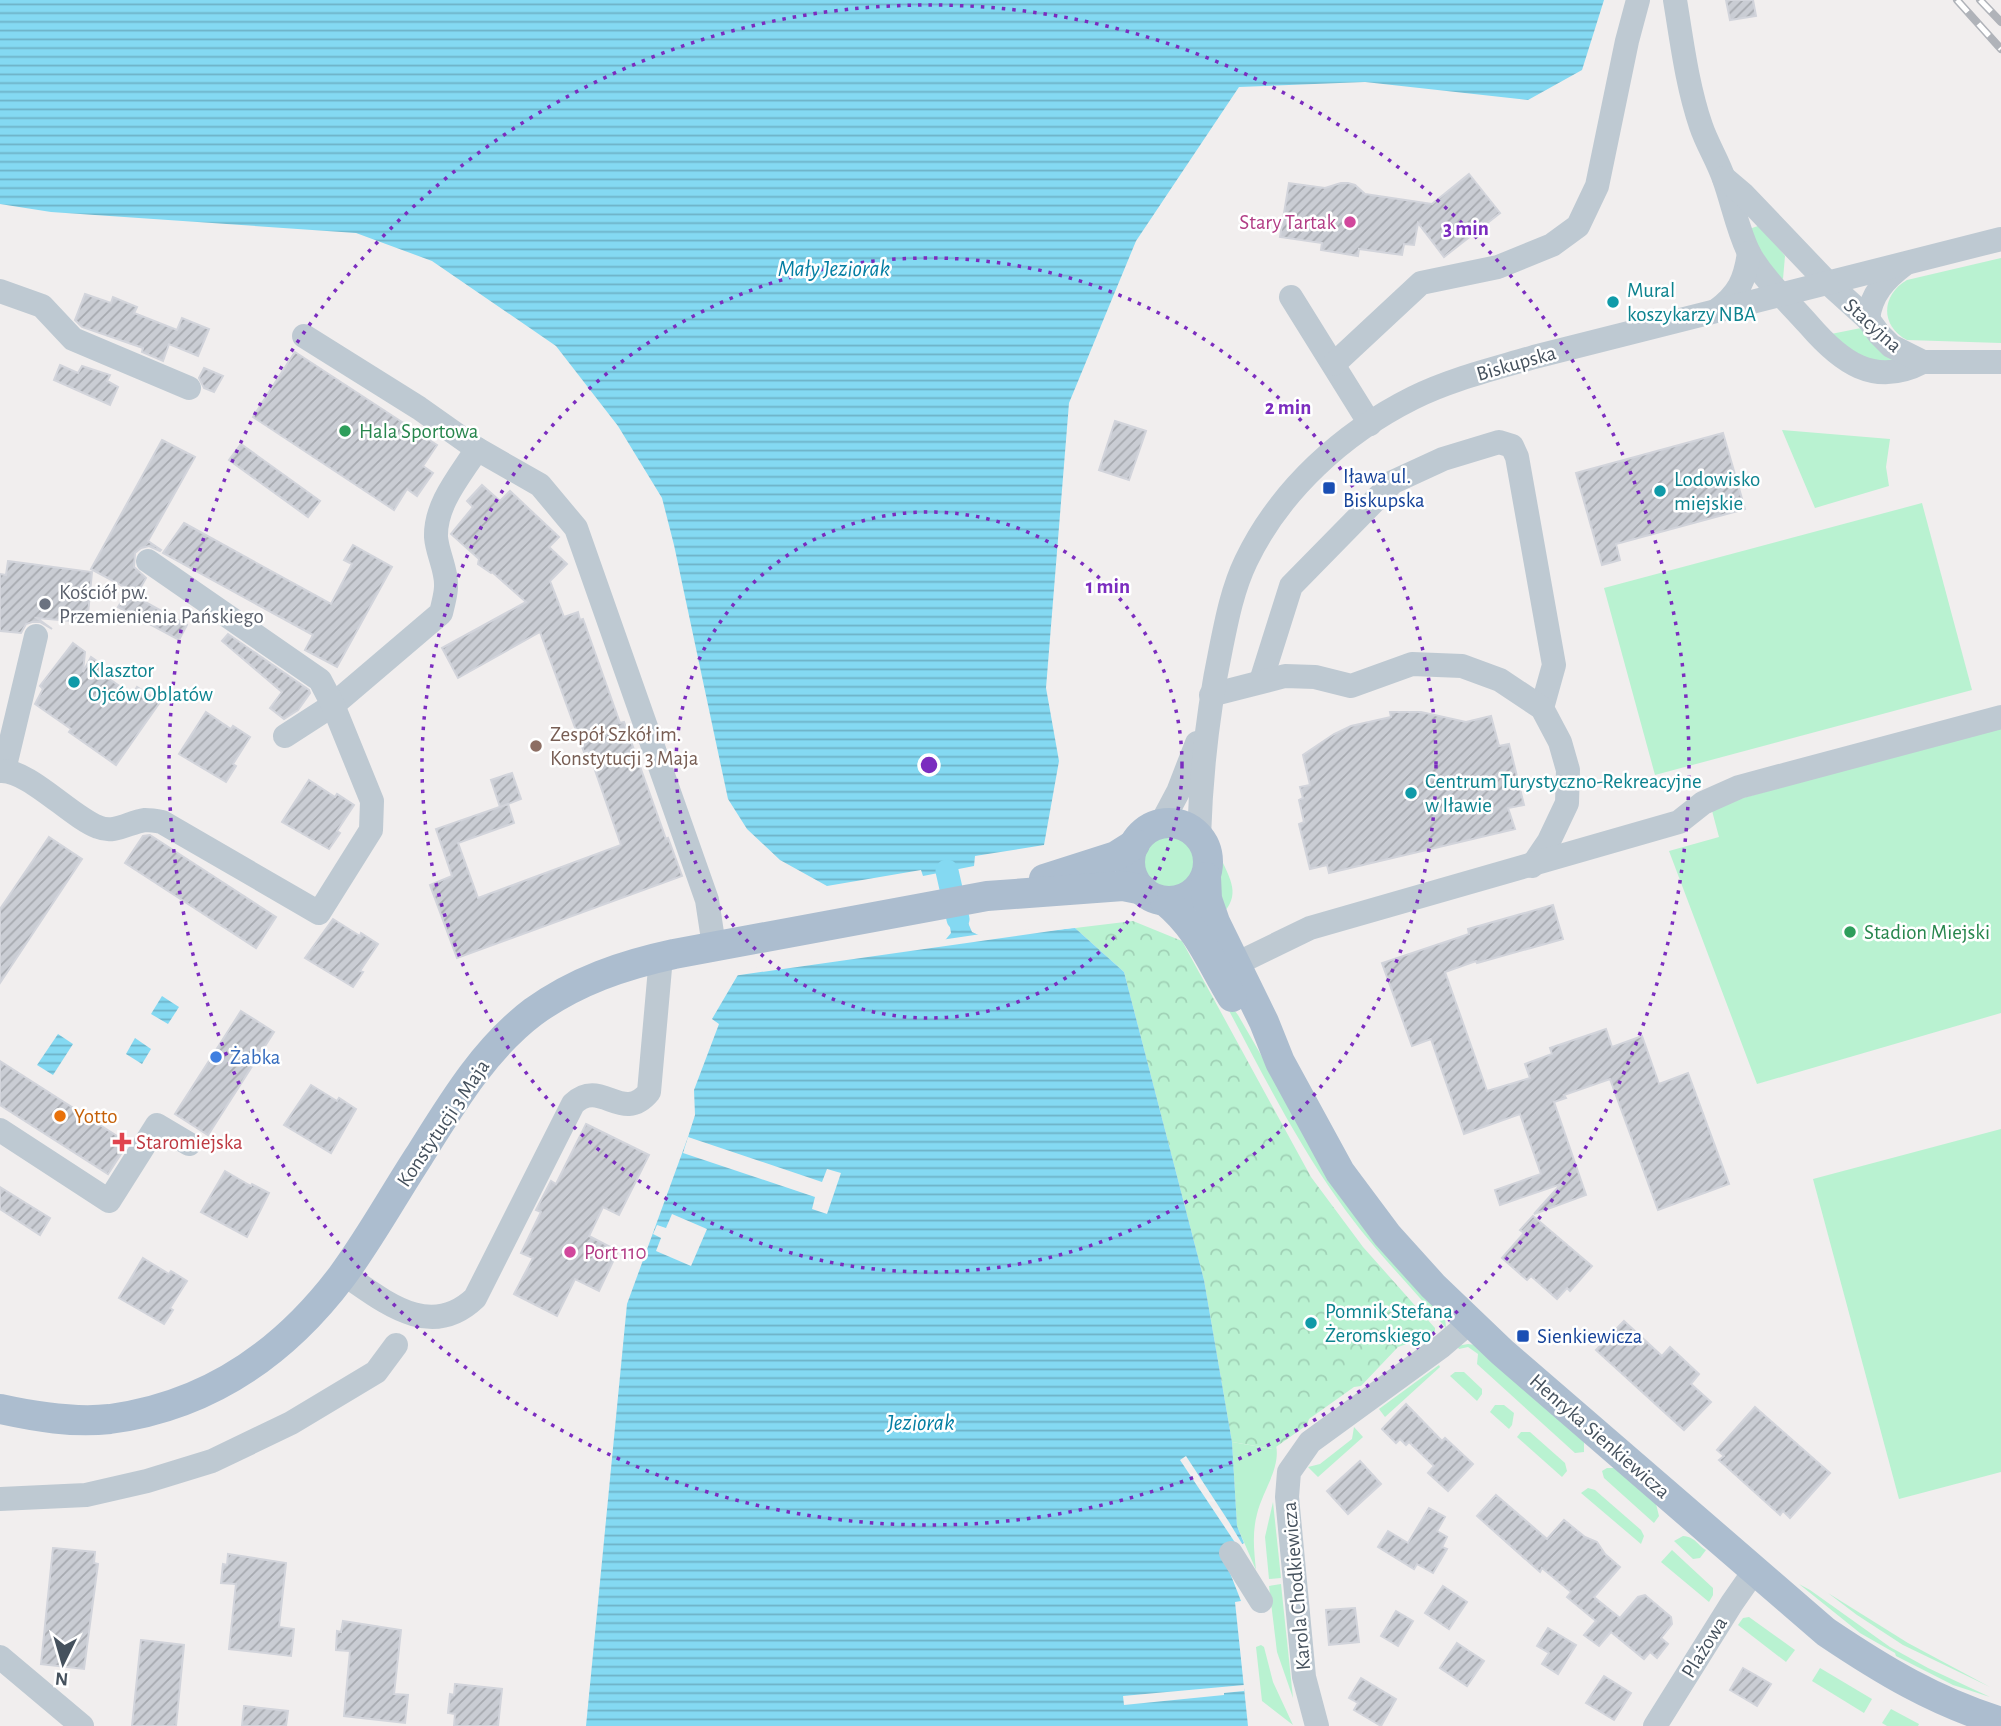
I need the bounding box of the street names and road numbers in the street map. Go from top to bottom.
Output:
street label: Stacyjna [1840,294,1906,357]
street label: Biskupska [1474,342,1559,385]
street label: Konstytucji 3 Maja [393,1056,494,1191]
street label: Henryka Sienkiewicza [1526,1370,1674,1503]
street label: Karola Chodkiewicza [1279,1500,1314,1671]
street label: Plażowa [1678,1613,1731,1682]

